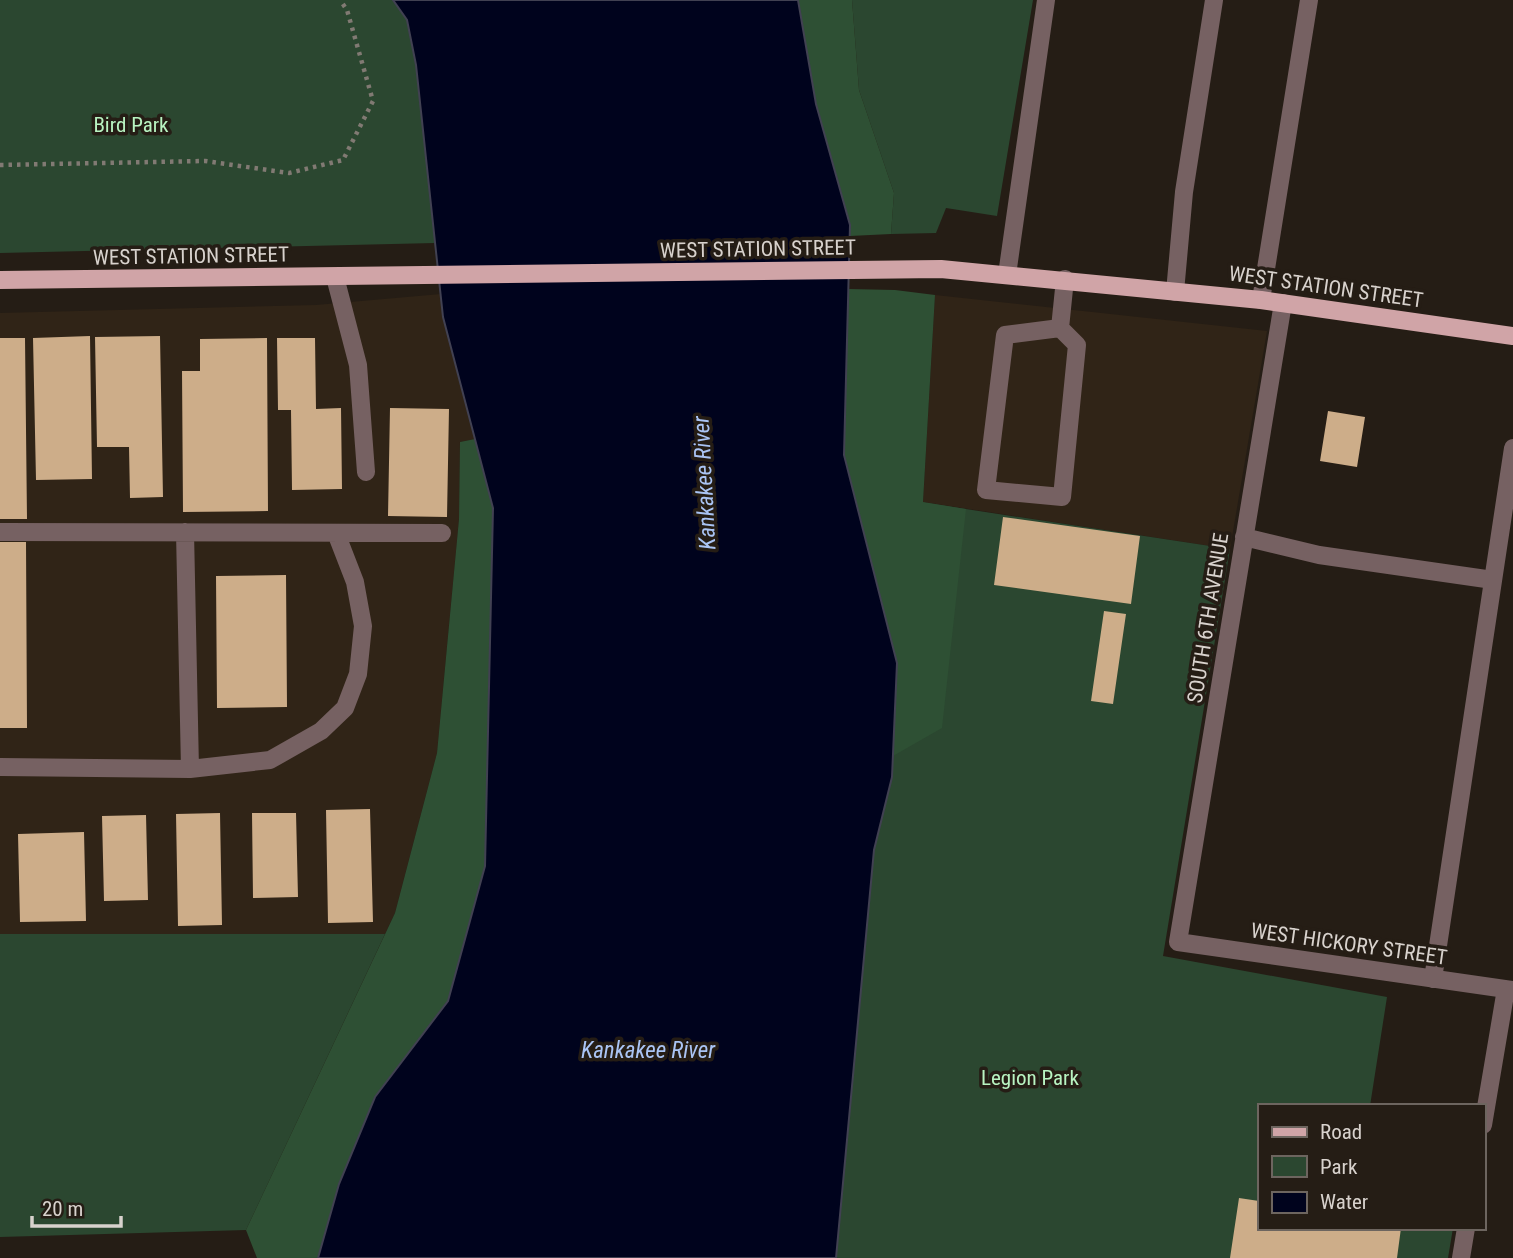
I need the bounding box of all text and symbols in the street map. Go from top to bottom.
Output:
park label: Bird Park [93,113,169,137]
street label: WEST STATION STREET [660,235,856,263]
street label: WEST STATION STREET [93,242,289,270]
street label: WEST STATION STREET [1227,261,1425,313]
water label: Kankakee River [687,414,721,551]
street label: SOUTH 6TH AVENUE [1183,531,1233,705]
street label: WEST HICKORY STREET [1249,918,1449,970]
water label: Kankakee River [581,1037,716,1064]
park label: Legion Park [981,1066,1080,1090]
legend [1258,1104,1485,1230]
text: Road [1320,1120,1362,1144]
text: Park [1320,1155,1358,1179]
scale bar [32,1184,121,1228]
text: Water [1320,1190,1368,1214]
text: 20 m [42,1197,83,1221]

